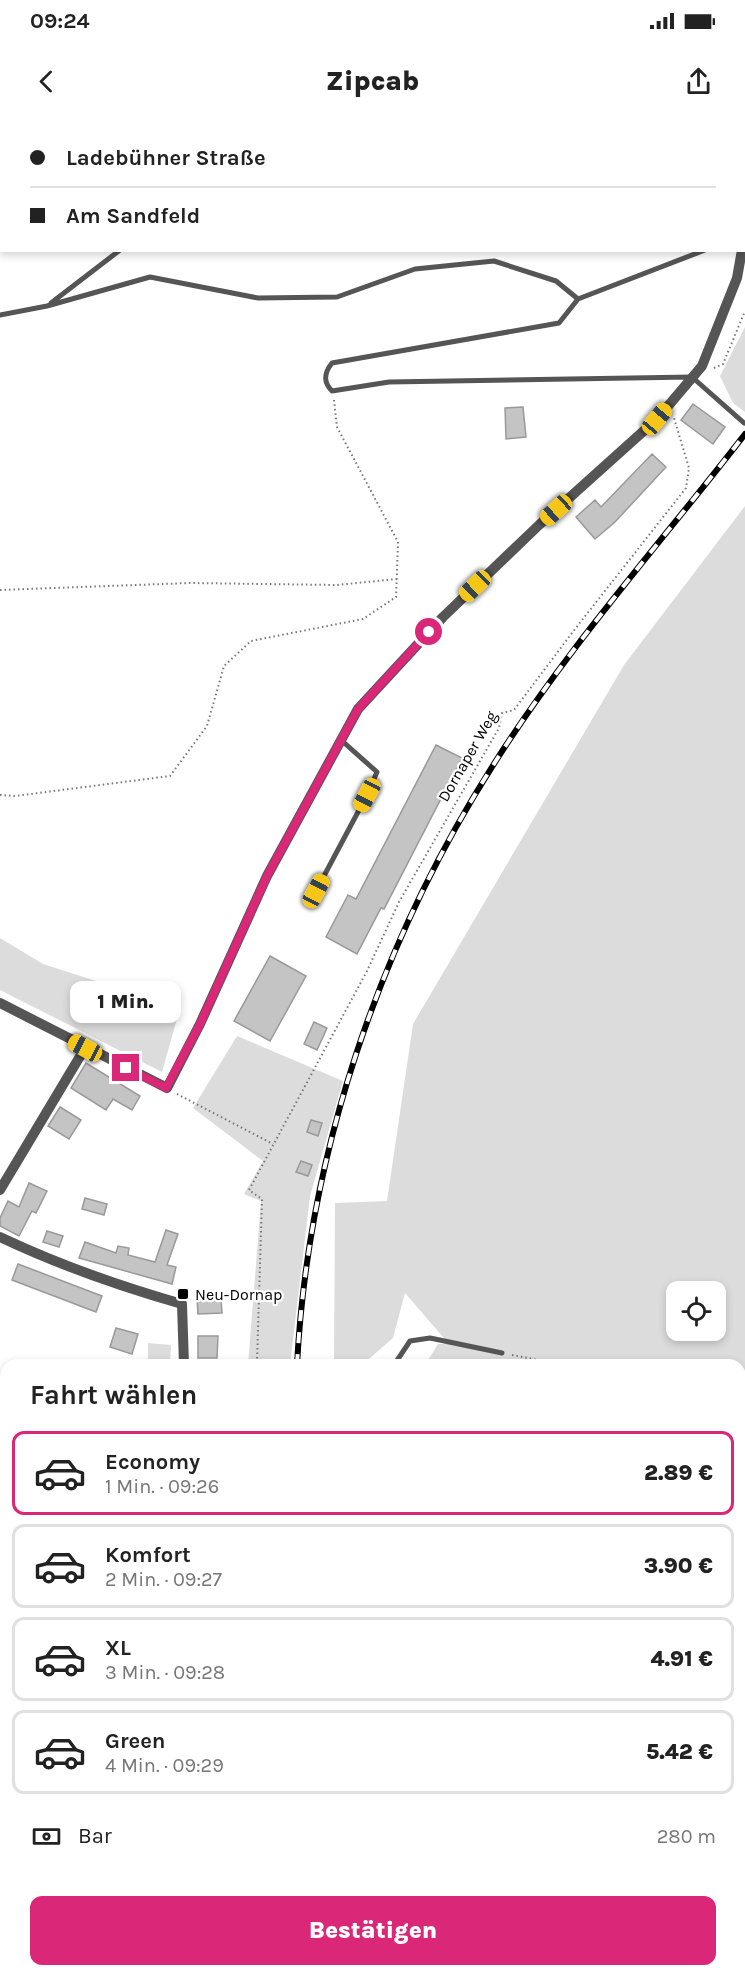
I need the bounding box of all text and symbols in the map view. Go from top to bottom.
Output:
text: 09:24 [30,8,90,34]
icon: back [30,65,63,98]
text: Zipcab [326,65,419,97]
icon: share [682,65,715,98]
text: Ladebühner Straße [66,145,266,171]
text: Am Sandfeld [66,203,200,229]
car [639,399,675,439]
car [537,491,575,529]
car [456,567,494,605]
route start [415,618,442,645]
street label: Dornaper Weg [434,707,501,805]
car [351,775,383,815]
car [300,871,332,911]
callout: 1 Min. [70,981,182,1023]
text: 1 Min. [97,990,154,1013]
car [65,1032,105,1064]
route end [112,1054,139,1081]
map controls [666,1281,726,1341]
button: locate [666,1281,726,1341]
place label: Neu-Dornap [195,1285,282,1304]
marker: Neu-Dornap [176,1287,190,1301]
text: Fahrt wählen [30,1379,197,1411]
icon: car [33,1446,87,1500]
text: Economy [105,1449,200,1475]
text: 2.89 € [644,1460,713,1486]
text: 1 Min. · 09:26 [105,1475,219,1498]
icon: car [33,1539,87,1593]
text: Komfort [105,1542,191,1568]
text: 3.90 € [644,1553,713,1579]
text: 2 Min. · 09:27 [105,1568,222,1591]
icon: car [33,1632,87,1686]
text: XL [105,1635,131,1661]
text: 4.91 € [651,1646,713,1672]
text: 3 Min. · 09:28 [105,1661,225,1684]
icon: car [33,1725,87,1779]
text: Green [105,1728,166,1754]
text: 5.42 € [646,1739,713,1765]
text: 4 Min. · 09:29 [105,1754,224,1777]
icon: cash [30,1820,63,1853]
text: Bar [78,1823,112,1849]
text: 280 m [657,1825,716,1848]
button: Bestätigen [30,1896,716,1965]

